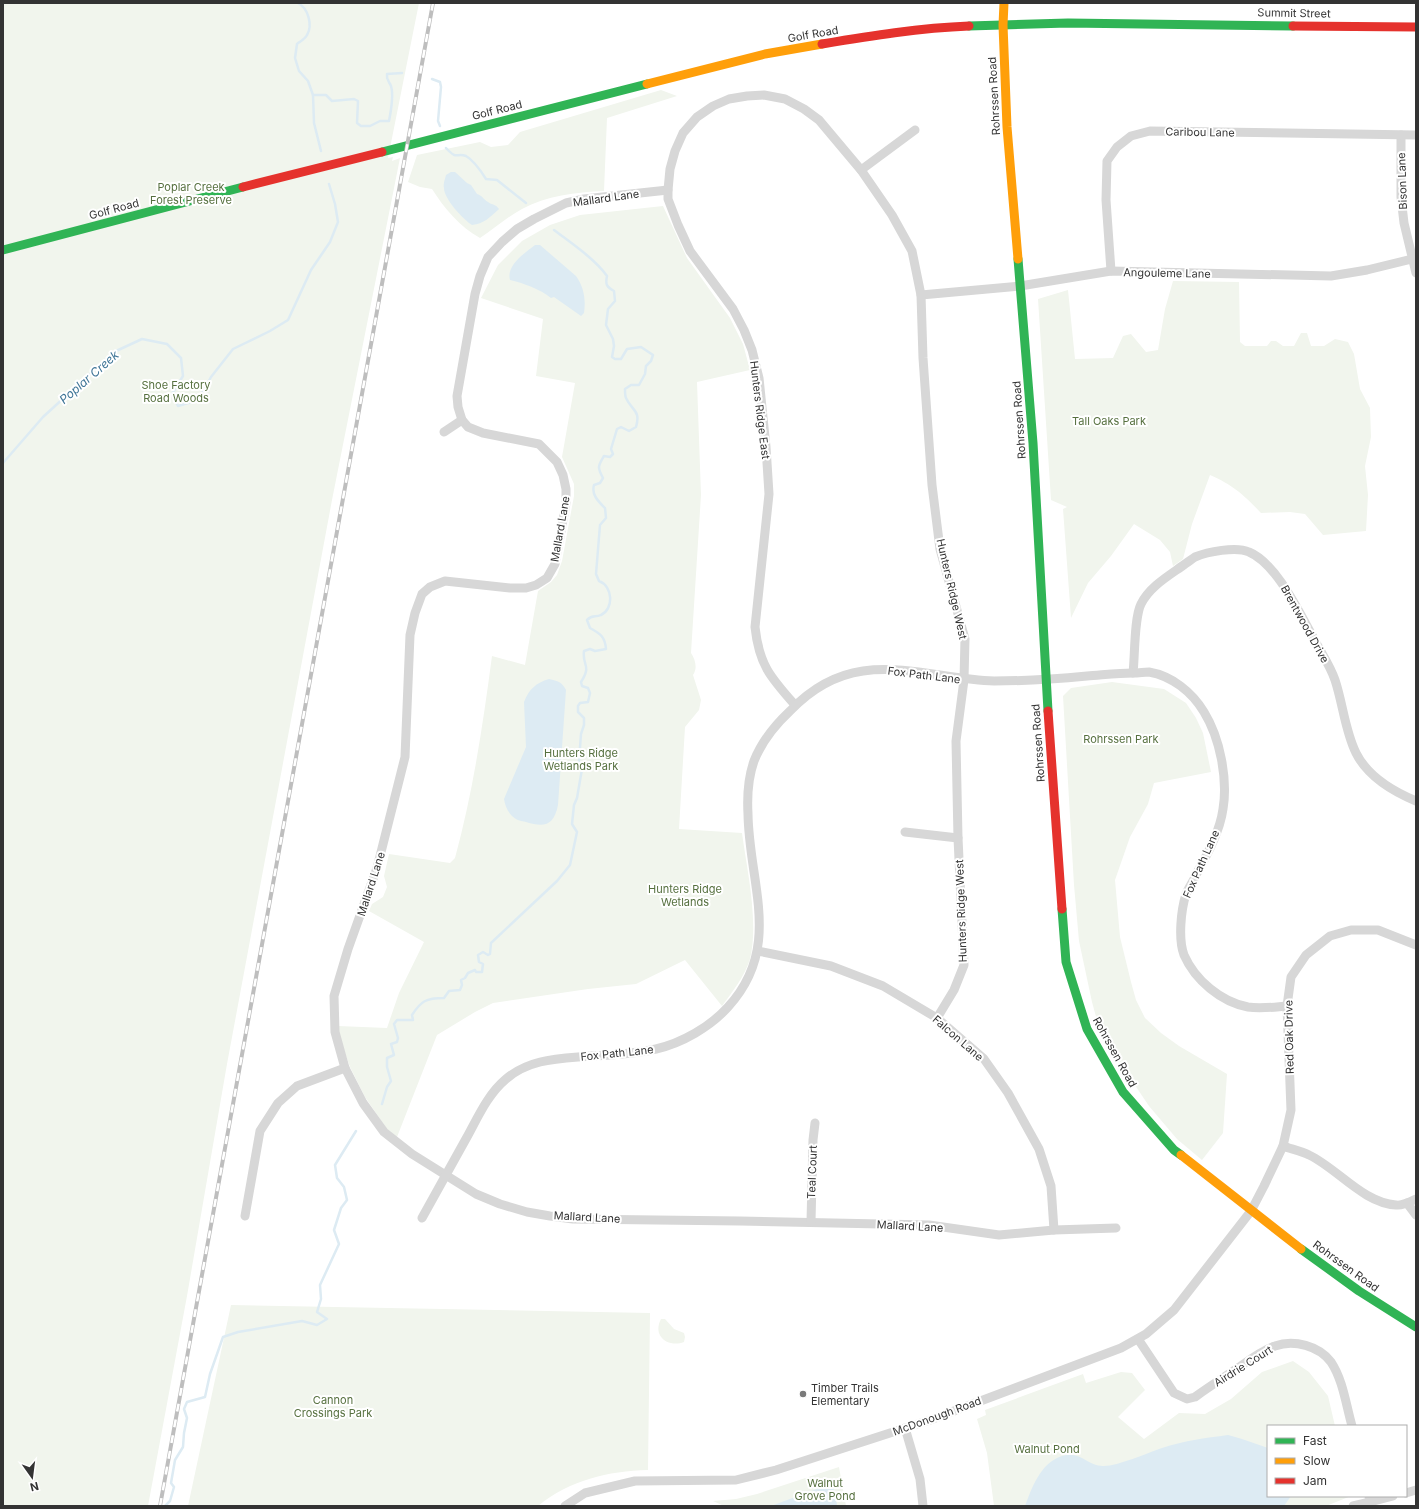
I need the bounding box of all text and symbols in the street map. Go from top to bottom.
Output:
street label: Summit Street [1257,5,1331,21]
street label: Golf Road [787,23,839,45]
street label: Rohrssen Road [985,57,1003,135]
street label: Golf Road [470,97,524,123]
street label: Caribou Lane [1165,124,1235,140]
street label: Bison Lane [1394,152,1410,210]
park label: Poplar Creek Forest Preserve [150,180,232,207]
street label: Mallard Lane [572,186,640,210]
street label: Golf Road [87,196,141,222]
street label: Angouleme Lane [1123,265,1211,281]
water label: Poplar Creek [56,347,122,407]
street label: Hunters Ridge East [747,360,773,460]
park label: Shoe Factory Road Woods [142,378,210,405]
street label: Rohrssen Road [1009,380,1029,460]
park label: Tall Oaks Park [1072,414,1146,428]
street label: Mallard Lane [547,495,573,563]
street label: Hunters Ridge West [934,537,970,641]
street label: Brentwood Drive [1278,583,1332,665]
street label: Fox Path Lane [887,664,961,686]
street label: Rohrssen Road [1028,703,1048,783]
park label: Rohrssen Park [1083,732,1159,746]
park label: Hunters Ridge Wetlands Park [544,746,618,773]
street label: Fox Path Lane [1180,828,1222,900]
street label: Mallard Lane [354,850,388,918]
street label: Hunters Ridge West [952,859,970,963]
park label: Hunters Ridge Wetlands [648,882,722,909]
street label: Red Oak Drive [1281,1000,1297,1074]
street label: Falcon Lane [930,1012,986,1064]
street label: Rohrssen Road [1090,1014,1140,1090]
street label: Fox Path Lane [580,1042,654,1064]
street label: Teal Court [804,1145,820,1199]
street label: Mallard Lane [553,1208,621,1226]
street label: Mallard Lane [876,1217,944,1235]
street label: Rohrssen Road [1310,1237,1382,1295]
street label: Airdrie Court [1211,1342,1275,1390]
place label: Timber Trails Elementary [811,1381,879,1408]
marker: Timber Trails Elementary [798,1389,808,1399]
park label: Cannon Crossings Park [294,1393,372,1420]
street label: McDonough Road [891,1393,983,1439]
legend [1267,1425,1407,1497]
text: Fast [1303,1433,1327,1448]
park label: Walnut Pond [1014,1442,1080,1456]
text: Slow [1303,1453,1331,1468]
north arrow [12,1457,52,1497]
text: Jam [1303,1473,1327,1488]
park label: Walnut Grove Pond [795,1476,855,1503]
text: N [29,1479,40,1495]

